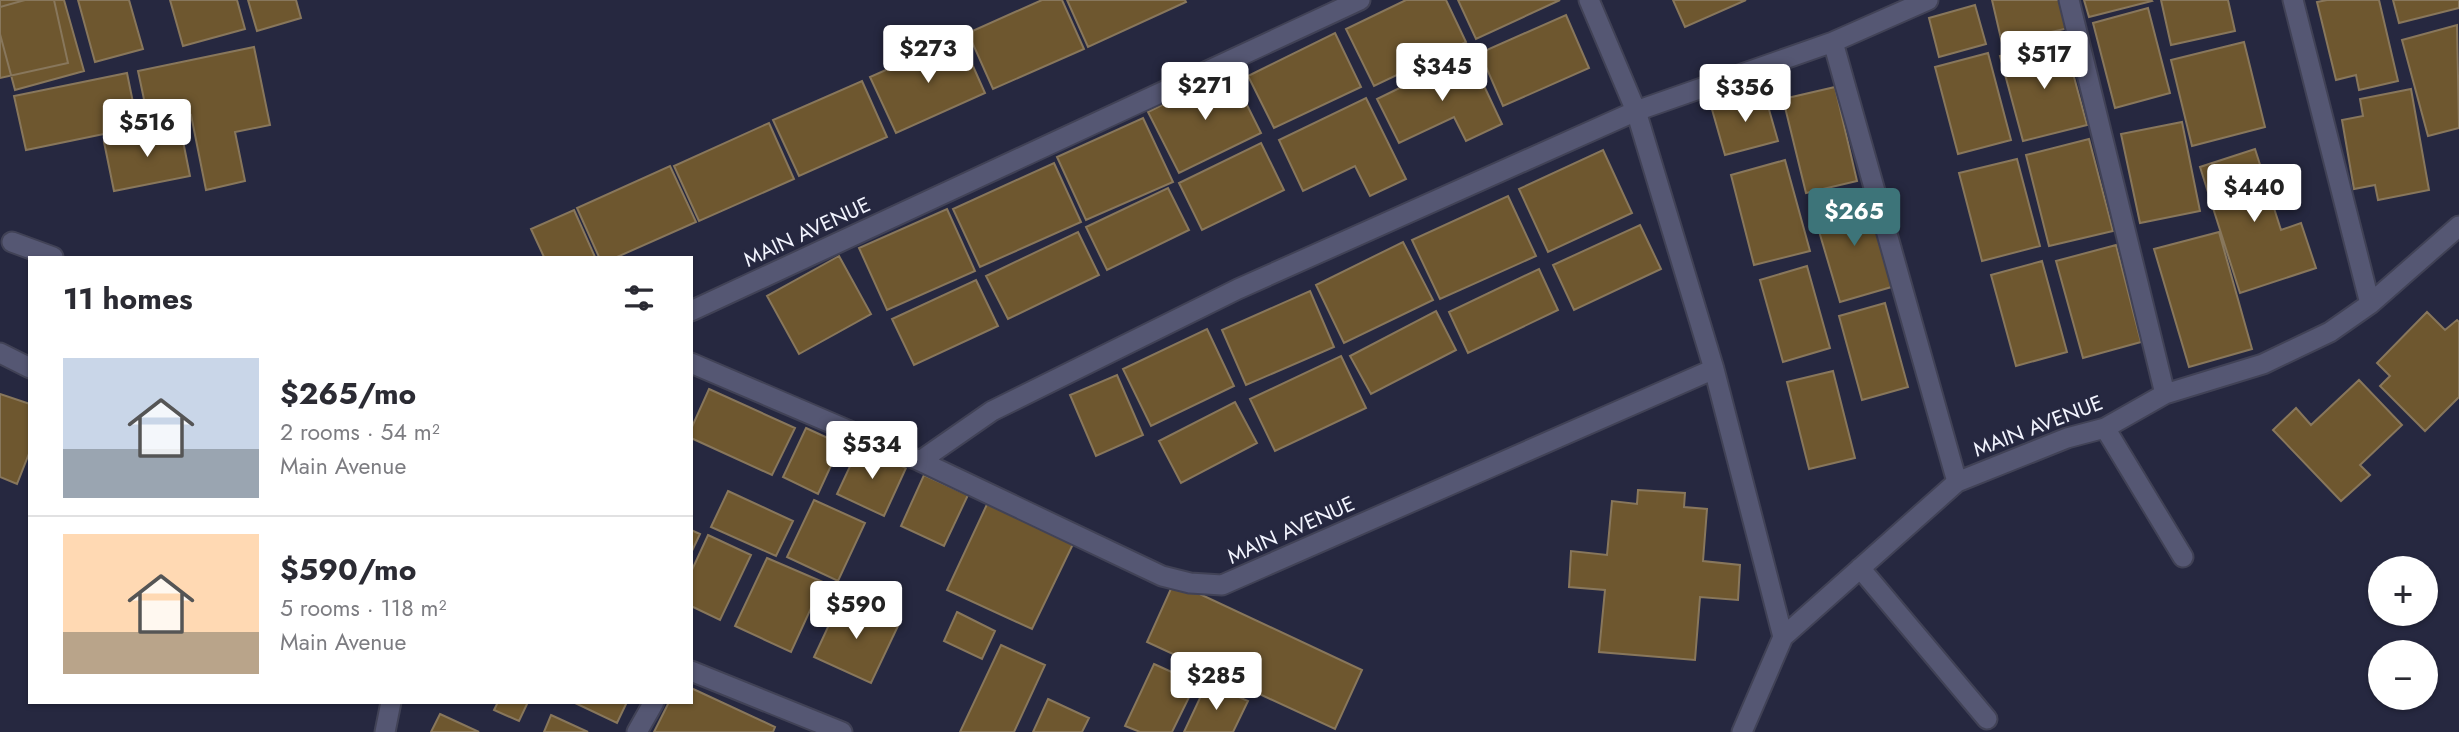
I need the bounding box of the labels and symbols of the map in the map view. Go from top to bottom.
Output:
pin: $273 [887,25,969,85]
pin: $517 [2003,32,2085,91]
pin: $345 [1401,43,1483,103]
pin: $271 [1164,62,1246,122]
pin: $356 [1704,64,1786,124]
pin: $516 [106,100,188,159]
pin: $440 [2213,164,2295,224]
pin: $265 [1813,188,1895,248]
street label: MAIN AVENUE [739,190,875,274]
street label: MAIN AVENUE [1969,387,2107,465]
pin: $534 [831,421,913,481]
street label: MAIN AVENUE [1222,488,1360,572]
pin: $590 [815,582,897,641]
pin: $285 [1175,652,1257,712]

